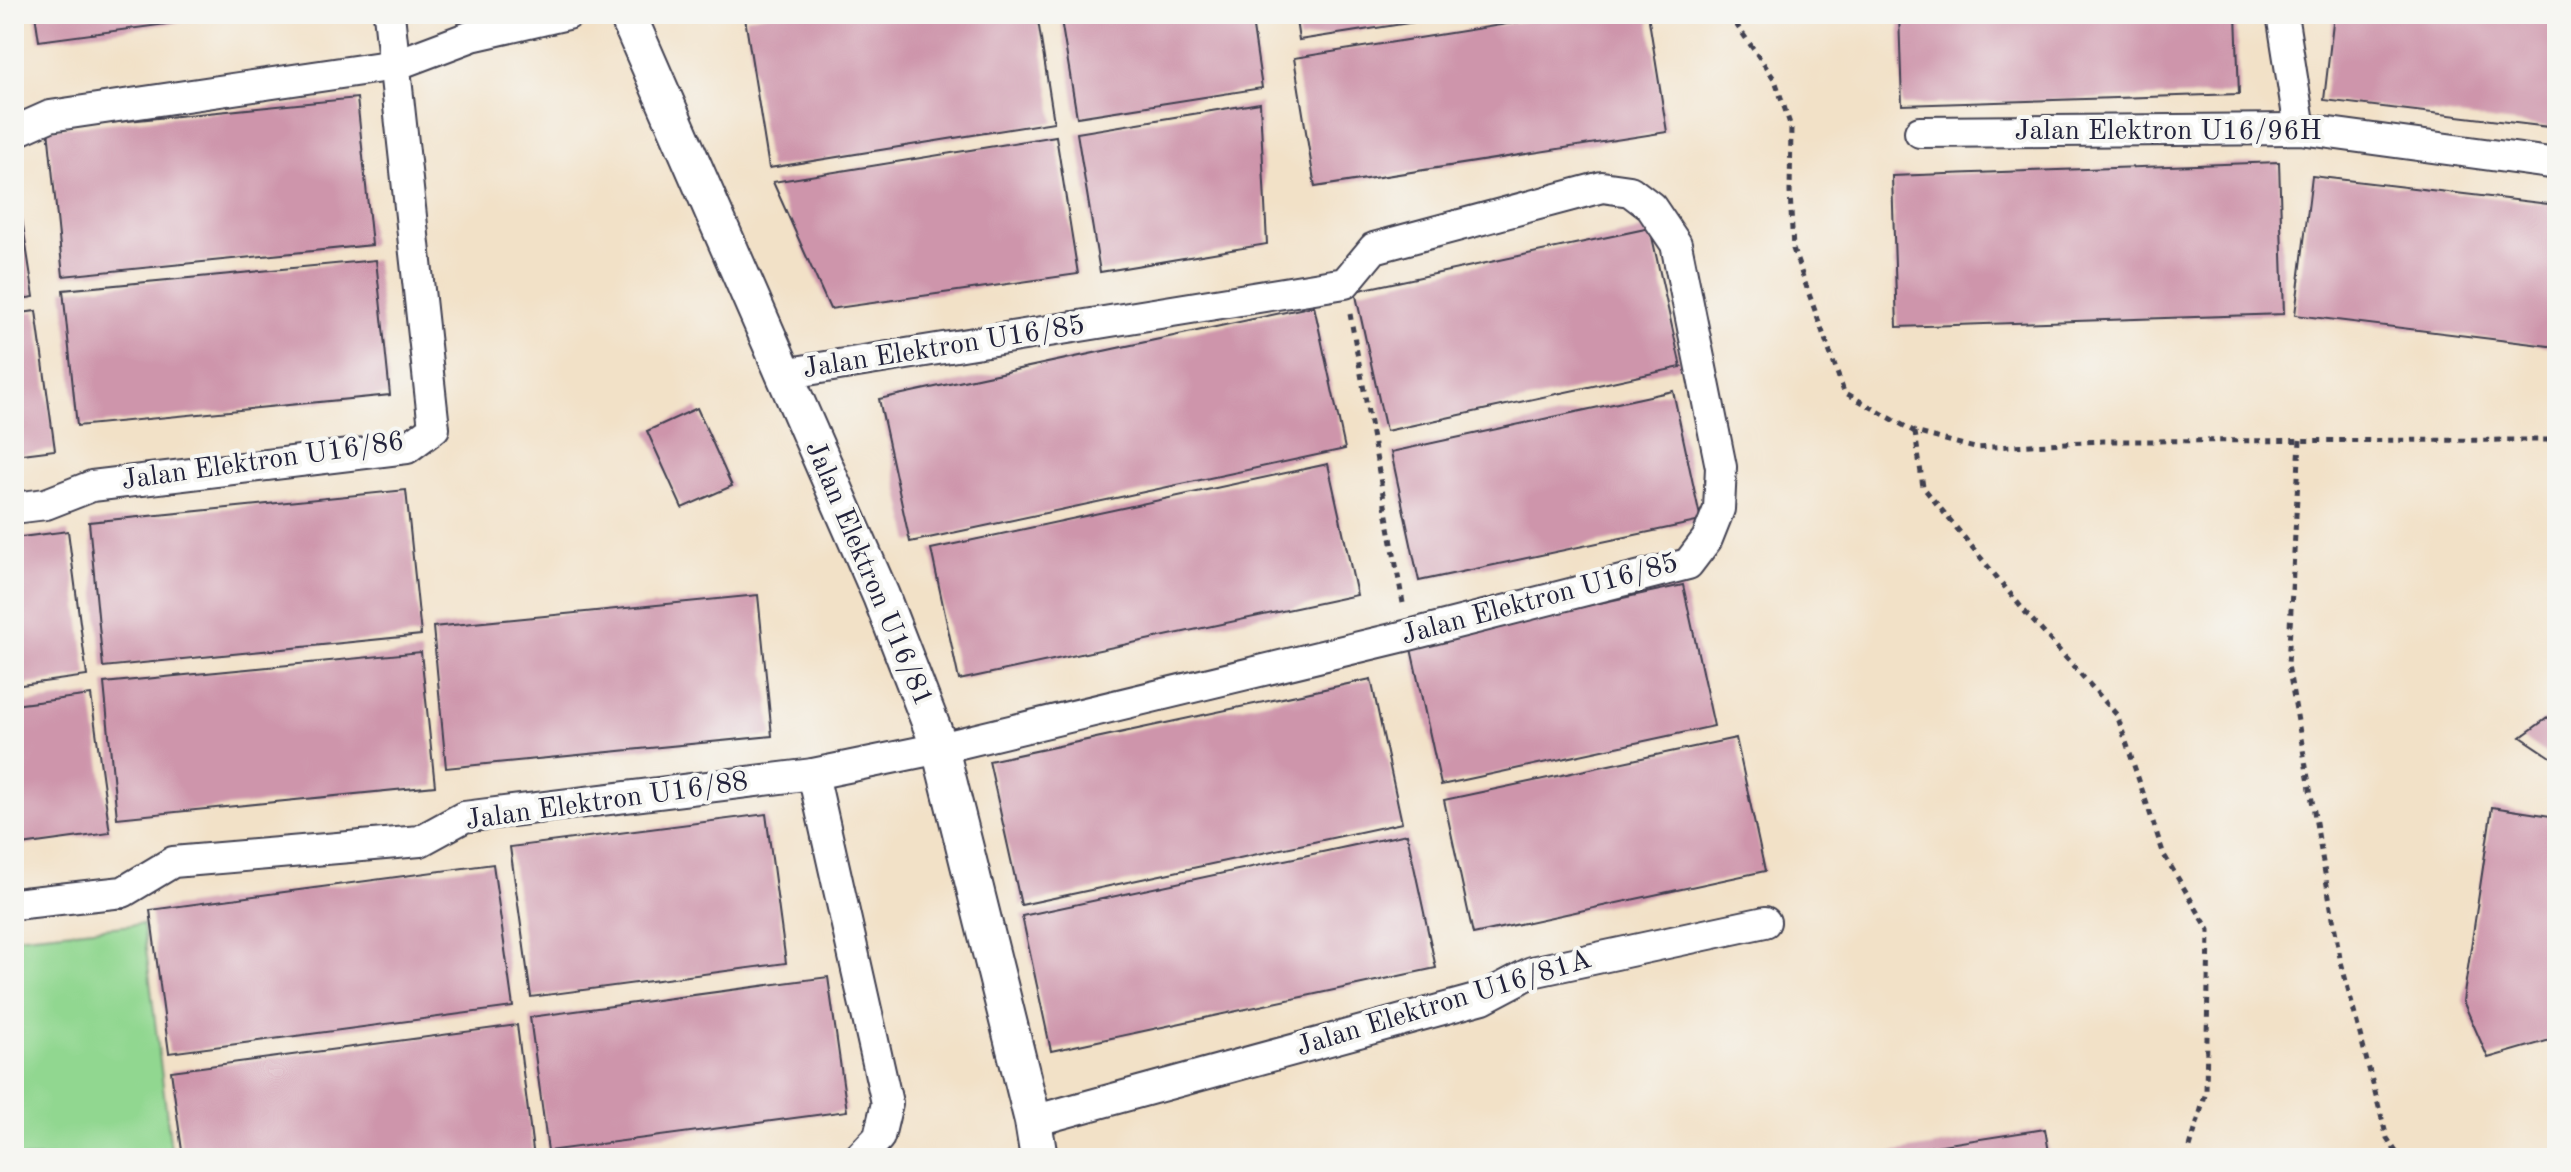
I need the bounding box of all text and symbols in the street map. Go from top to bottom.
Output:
street label: Jalan Elektron U16/96H [2014,118,2322,146]
street label: Jalan Elektron U16/85 [801,312,1087,384]
street label: Jalan Elektron U16/86 [120,428,406,496]
street label: Jalan Elektron U16/81 [799,437,937,711]
street label: Jalan Elektron U16/85 [1399,550,1681,650]
street label: Jalan Elektron U16/88 [464,768,750,836]
street label: Jalan Elektron U16/81A [1293,946,1595,1062]

